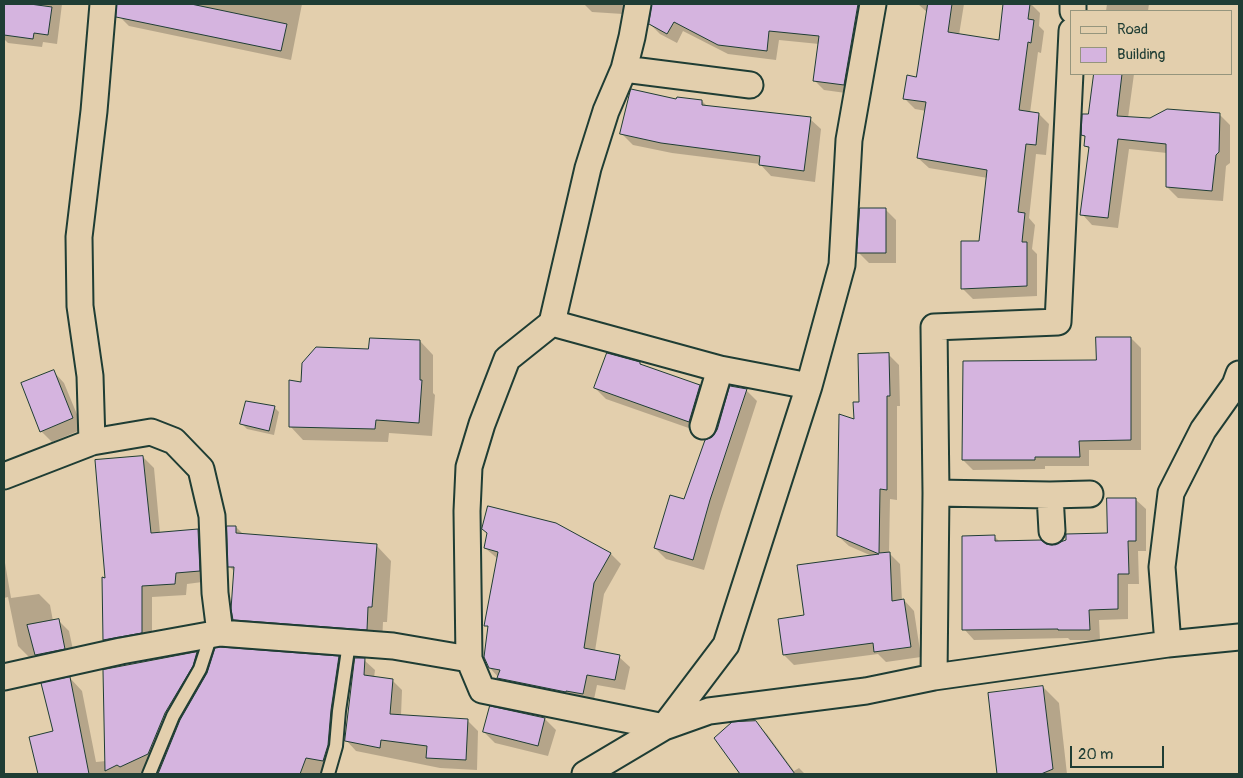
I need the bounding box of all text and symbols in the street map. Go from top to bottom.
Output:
legend [1070,10,1233,75]
text: Road [1117,20,1148,39]
text: Building [1117,45,1165,64]
scale bar [1073,736,1167,768]
text: 20 m [1078,745,1113,764]

